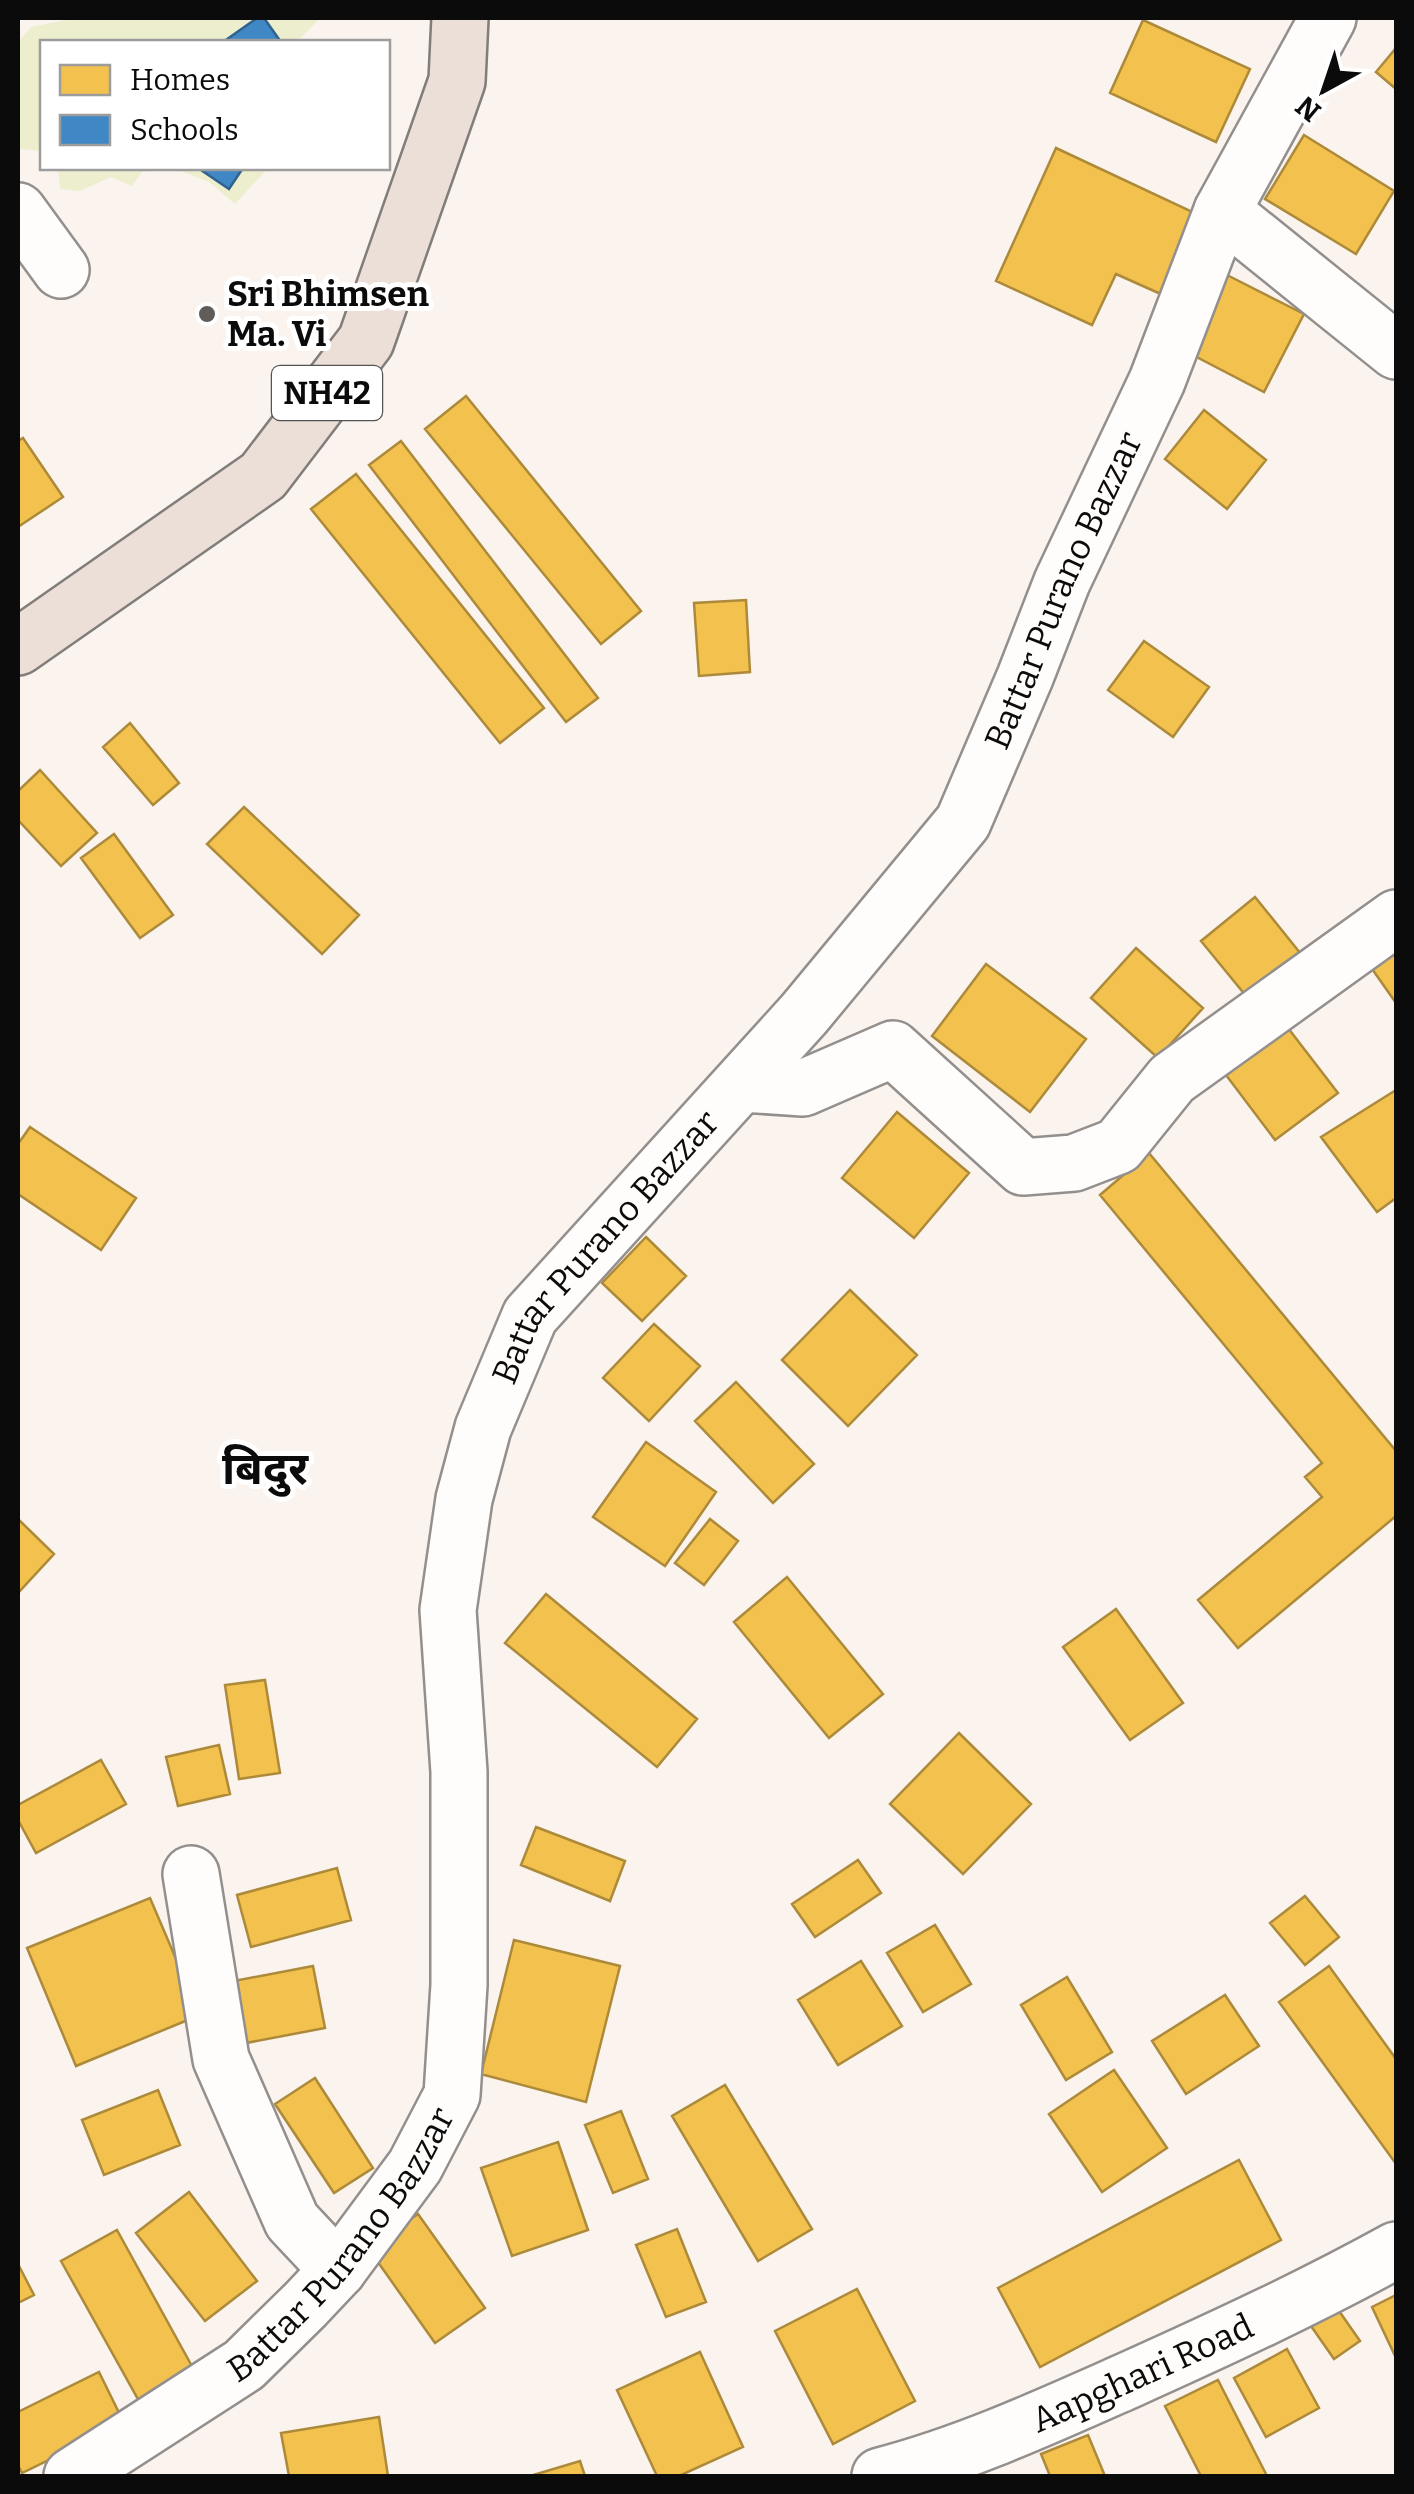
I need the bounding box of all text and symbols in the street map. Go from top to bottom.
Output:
legend [40,40,390,170]
north arrow [1274,40,1374,140]
text: Homes [130,62,230,98]
text: N [1289,89,1327,128]
text: Schools [130,112,239,148]
place label: Sri Bhimsen Ma. Vi [227,273,429,355]
marker: Sri Bhimsen Ma. Vi [196,303,218,325]
road number: NH42 [272,366,382,420]
street label: Battar Purano Bazzar [976,425,1151,755]
street label: Battar Purano Bazzar [483,1102,727,1390]
district label: बिदुर [222,1442,309,1497]
street label: Battar Purano Bazzar [220,2100,463,2391]
street label: Aapghari Road [1025,2305,1260,2441]

